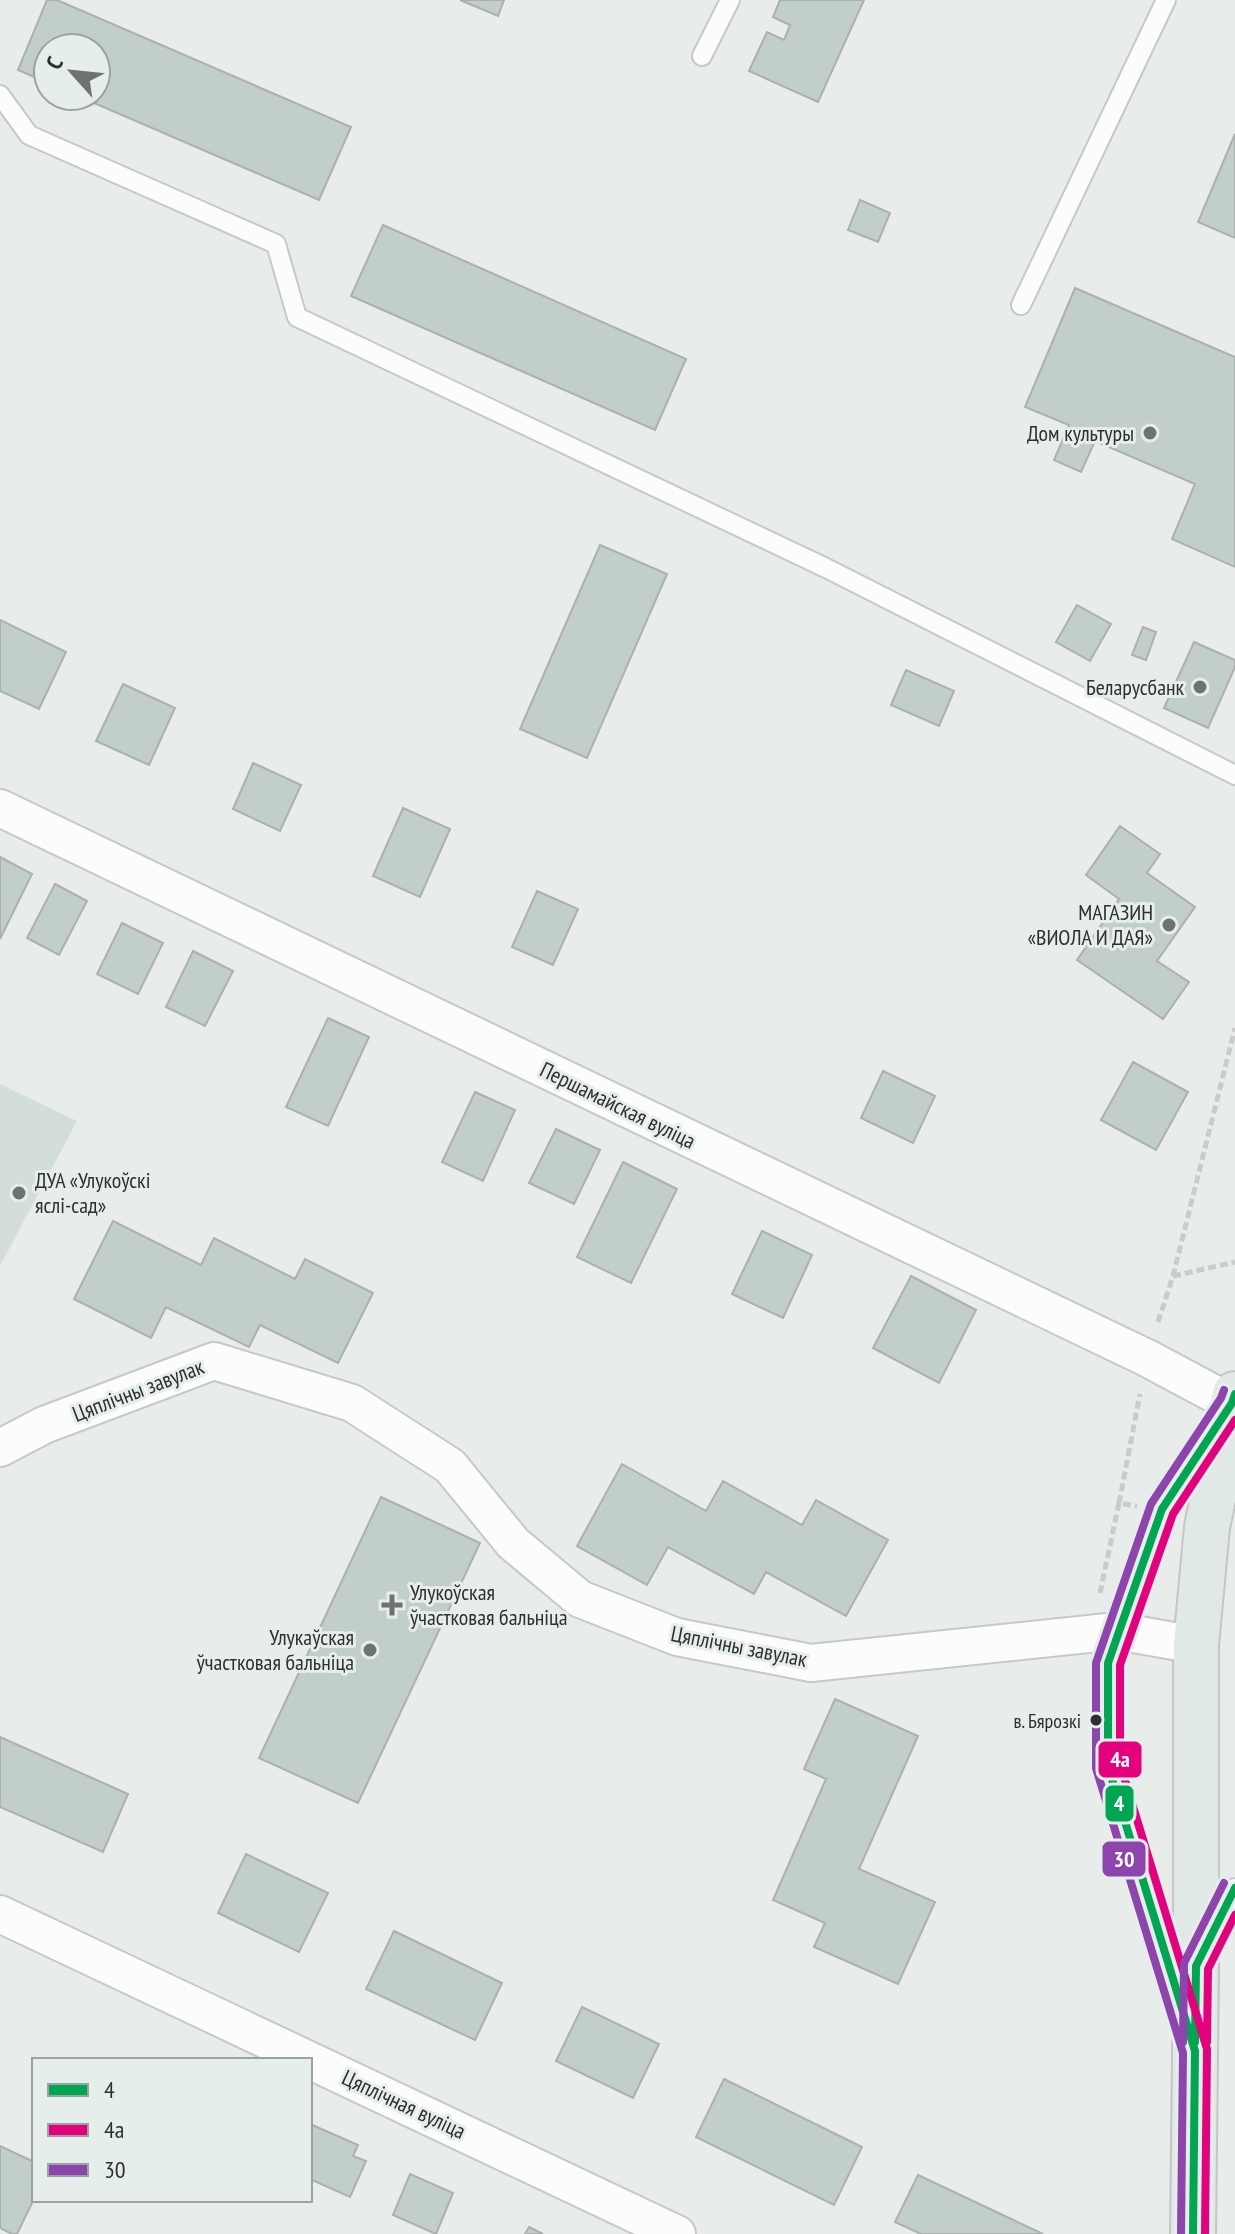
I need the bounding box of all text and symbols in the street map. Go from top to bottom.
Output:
north arrow [32,32,112,112]
text: С [39,52,69,74]
place label: Дом культуры [1027,419,1134,447]
marker: Дом культуры [1141,424,1159,442]
place label: Беларусбанк [1086,673,1184,701]
marker: Беларусбанк [1191,678,1209,696]
place label: МАГАЗИН «ВИОЛА И ДАЯ» [1028,898,1153,951]
marker: МАГАЗИН «ВИОЛА И ДАЯ» [1160,916,1178,934]
street label: Першамайская вуліца [536,1055,700,1155]
place label: ДУА «Улукоўскі яслі-сад» [35,1166,150,1219]
marker: ДУА «Улукоўскі яслі-сад» [10,1184,28,1202]
street label: Цяплічны завулак [68,1352,208,1428]
place label: Улукоўская ўчастковая бальніца [410,1578,568,1631]
marker: Улукоўская ўчастковая бальніца [381,1594,403,1616]
street label: Цяплічны завулак [668,1619,810,1673]
place label: Улукаўская ўчастковая бальніца [196,1623,354,1676]
marker: Улукаўская ўчастковая бальніца [361,1641,379,1659]
place label: в. Бярозкі [1013,1708,1081,1734]
marker: в. Бярозкі [1088,1712,1104,1728]
line badge: 4а [1097,1740,1143,1779]
text: 4а [1110,1745,1130,1773]
line badge: 4 [1104,1784,1135,1823]
text: 4 [1114,1789,1125,1817]
line badge: 30 [1101,1840,1147,1878]
text: 30 [1113,1845,1135,1873]
legend [32,2058,312,2202]
street label: Цяплічная вуліца [338,2063,470,2145]
text: 4 [104,2074,115,2105]
text: 4а [104,2114,124,2145]
text: 30 [104,2154,126,2185]

